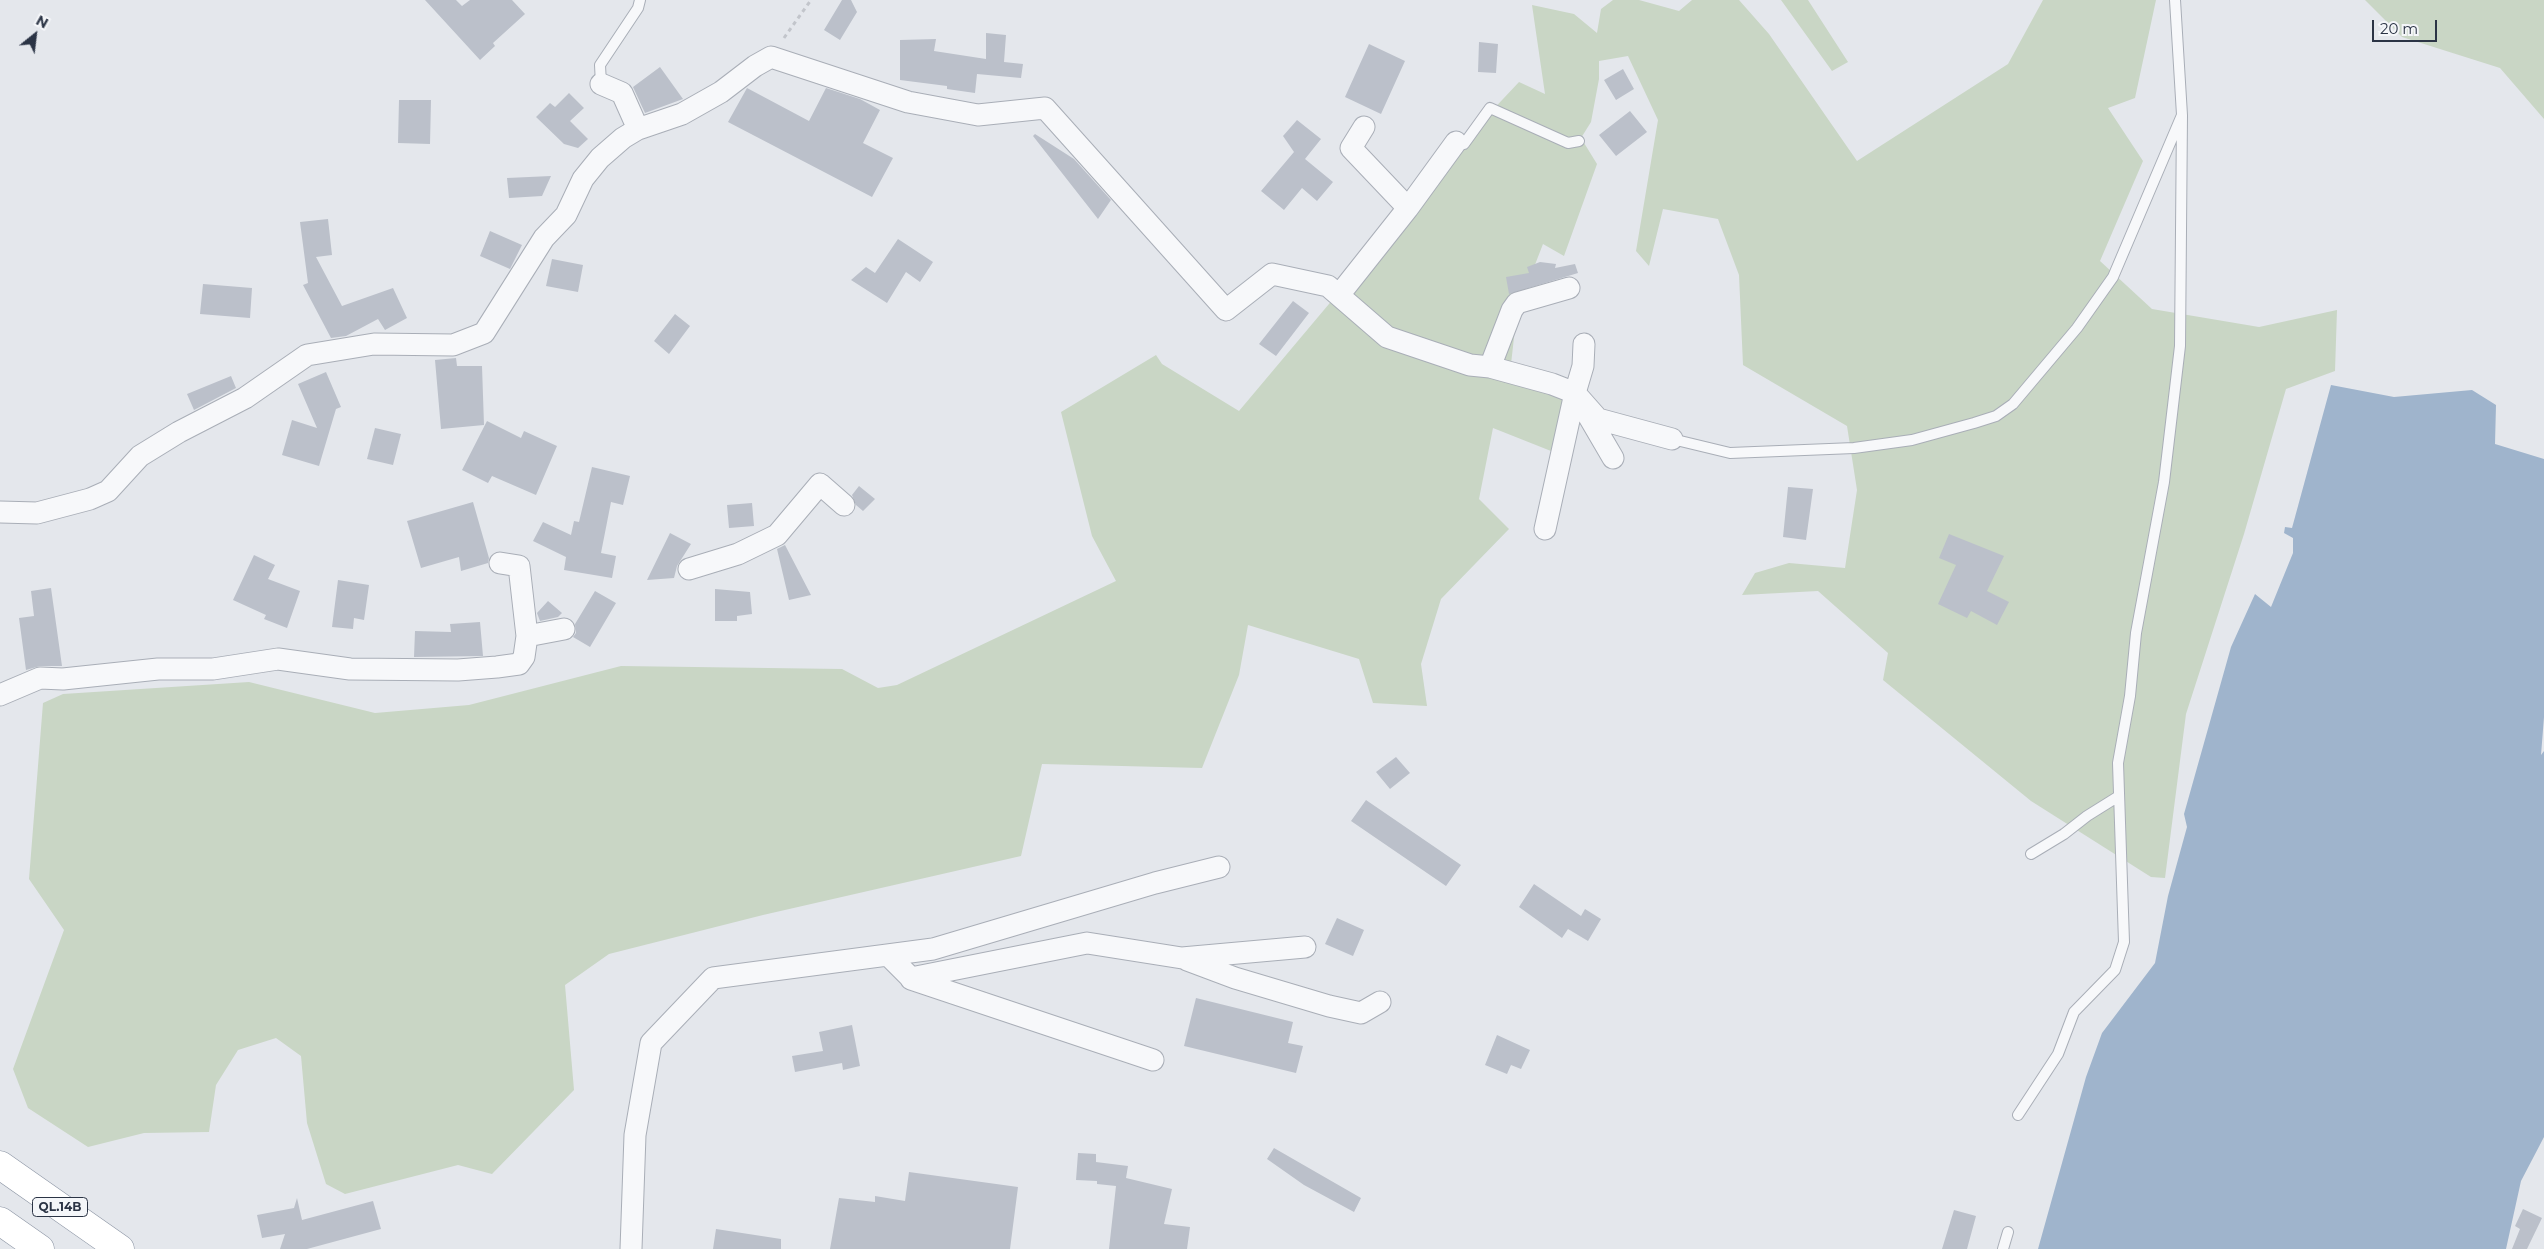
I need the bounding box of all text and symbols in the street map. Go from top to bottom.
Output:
north arrow [10,10,60,60]
scale bar [2374,10,2439,42]
text: N [33,11,52,32]
text: 20 m [2380,19,2418,38]
road number: QL.14B [32,1198,88,1216]

